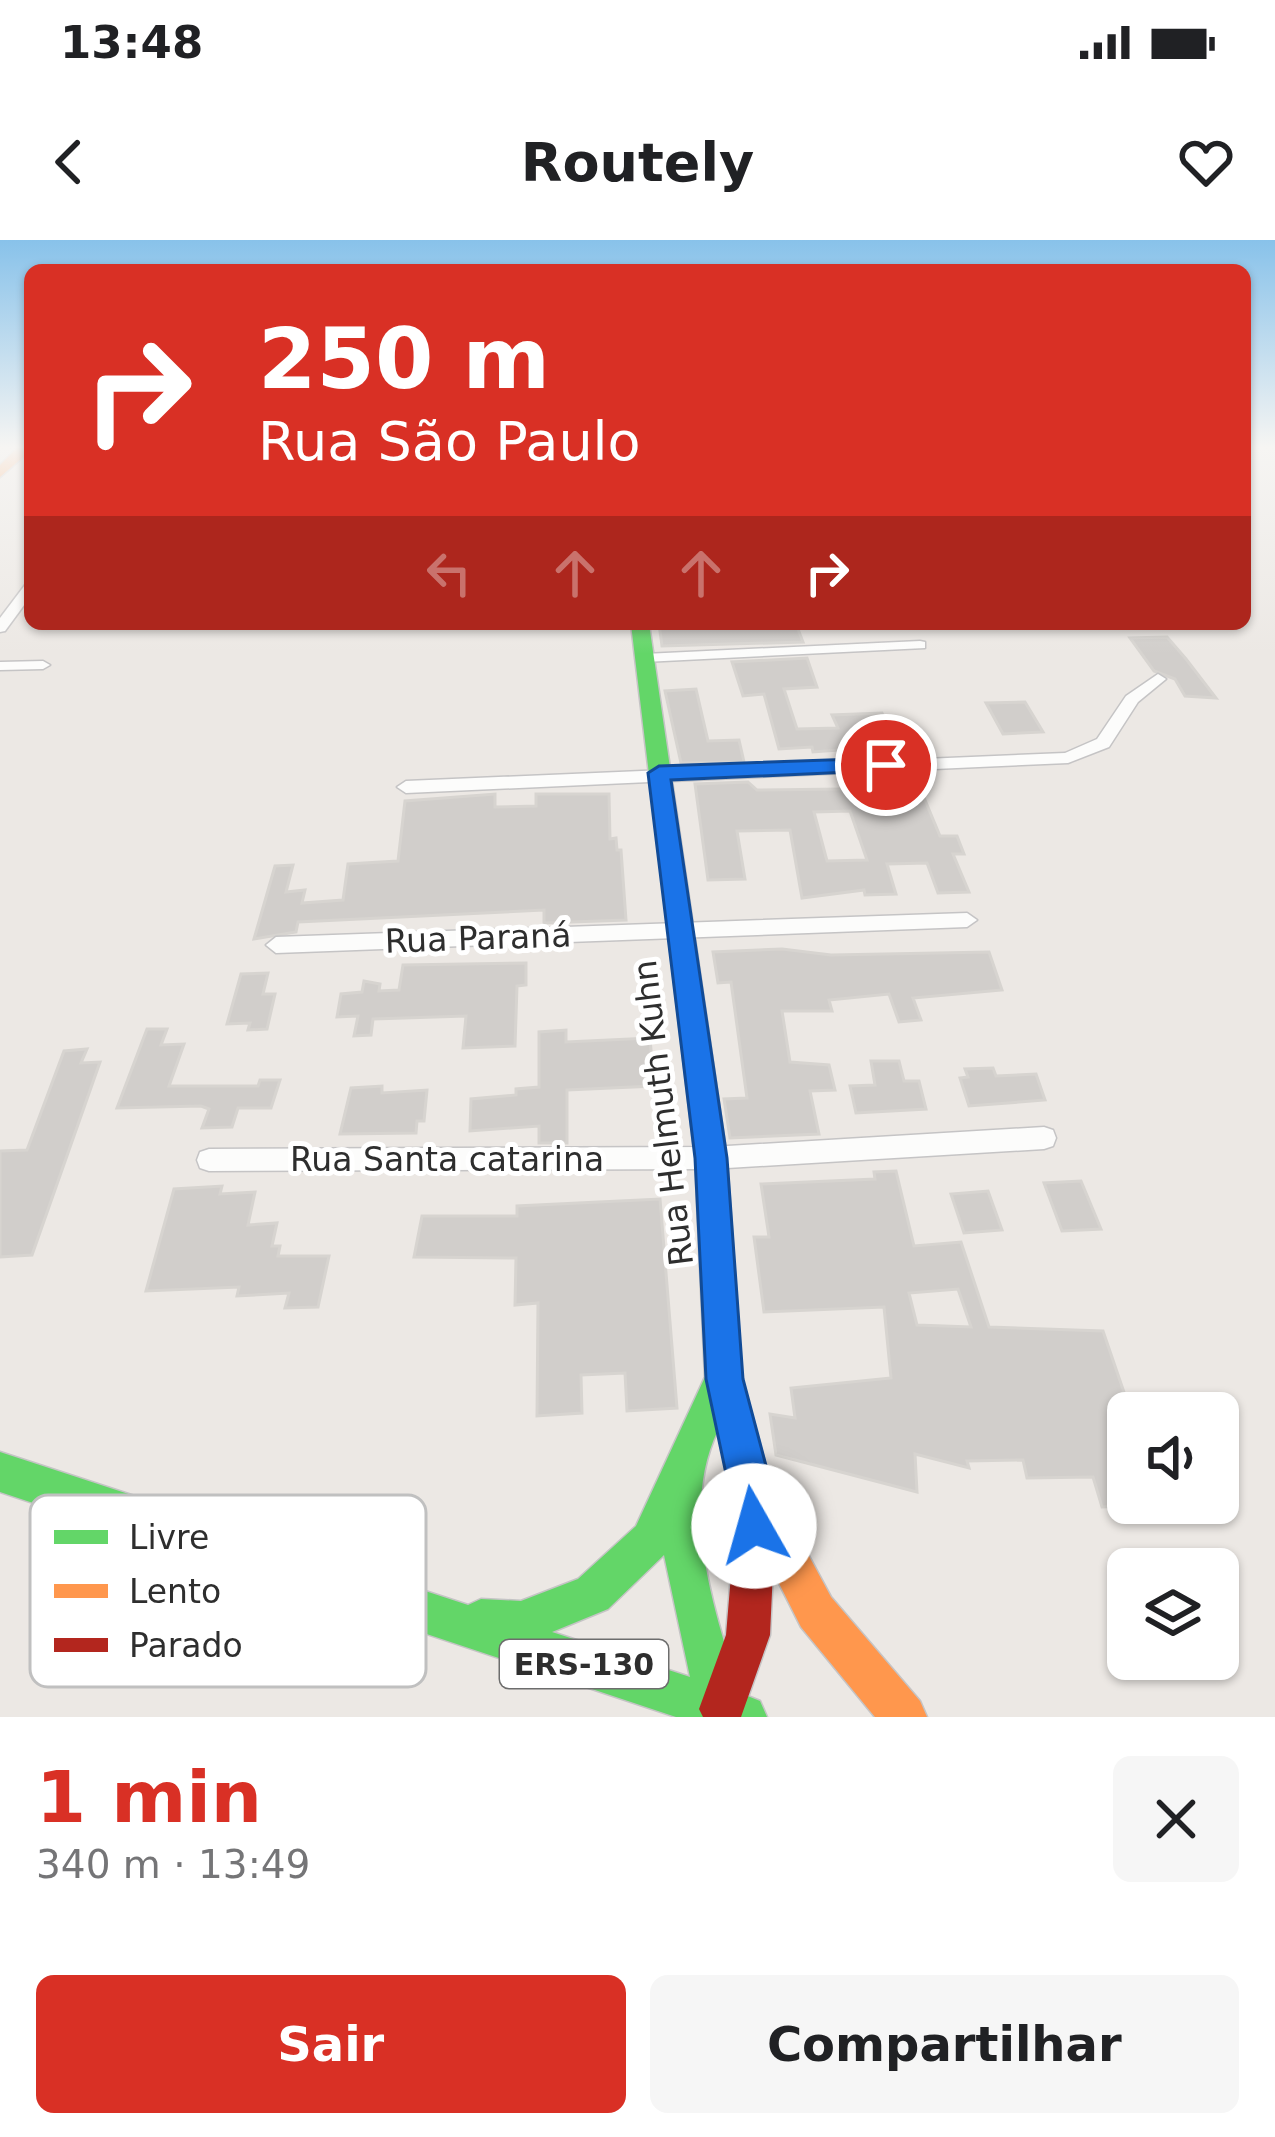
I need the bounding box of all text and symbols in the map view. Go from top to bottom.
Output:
text: 13:48 [60,16,203,69]
icon: back [36,129,102,195]
icon: heart [1173,129,1239,195]
text: Routely [521,131,754,194]
text: 250 m [258,310,550,408]
icon: right [60,312,216,468]
text: Rua São Paulo [258,410,641,473]
icon: left [416,540,482,606]
icon: ahead [542,540,608,606]
icon: ahead [668,540,734,606]
icon: right [794,540,860,606]
pin [835,714,937,816]
icon: arrive [853,732,919,798]
street label: Rua Paraná [384,915,572,961]
street label: Rua Helmuth Kuhn [625,958,701,1268]
street label: Rua Santa catarina [290,1140,604,1179]
map controls [1107,1392,1239,1680]
button: sound [1107,1392,1239,1524]
position arrow [691,1463,817,1589]
legend [30,1495,426,1687]
text: Livre [129,1518,209,1557]
button: layers [1107,1548,1239,1680]
text: Lento [129,1572,221,1611]
text: Parado [129,1626,243,1665]
road number: ERS-130 [500,1640,668,1688]
text: 1 min [36,1755,262,1839]
button: close [1113,1756,1239,1882]
text: 340 m · 13:49 [36,1842,310,1887]
button: Sair [36,1975,626,2113]
button: Compartilhar [650,1975,1239,2113]

